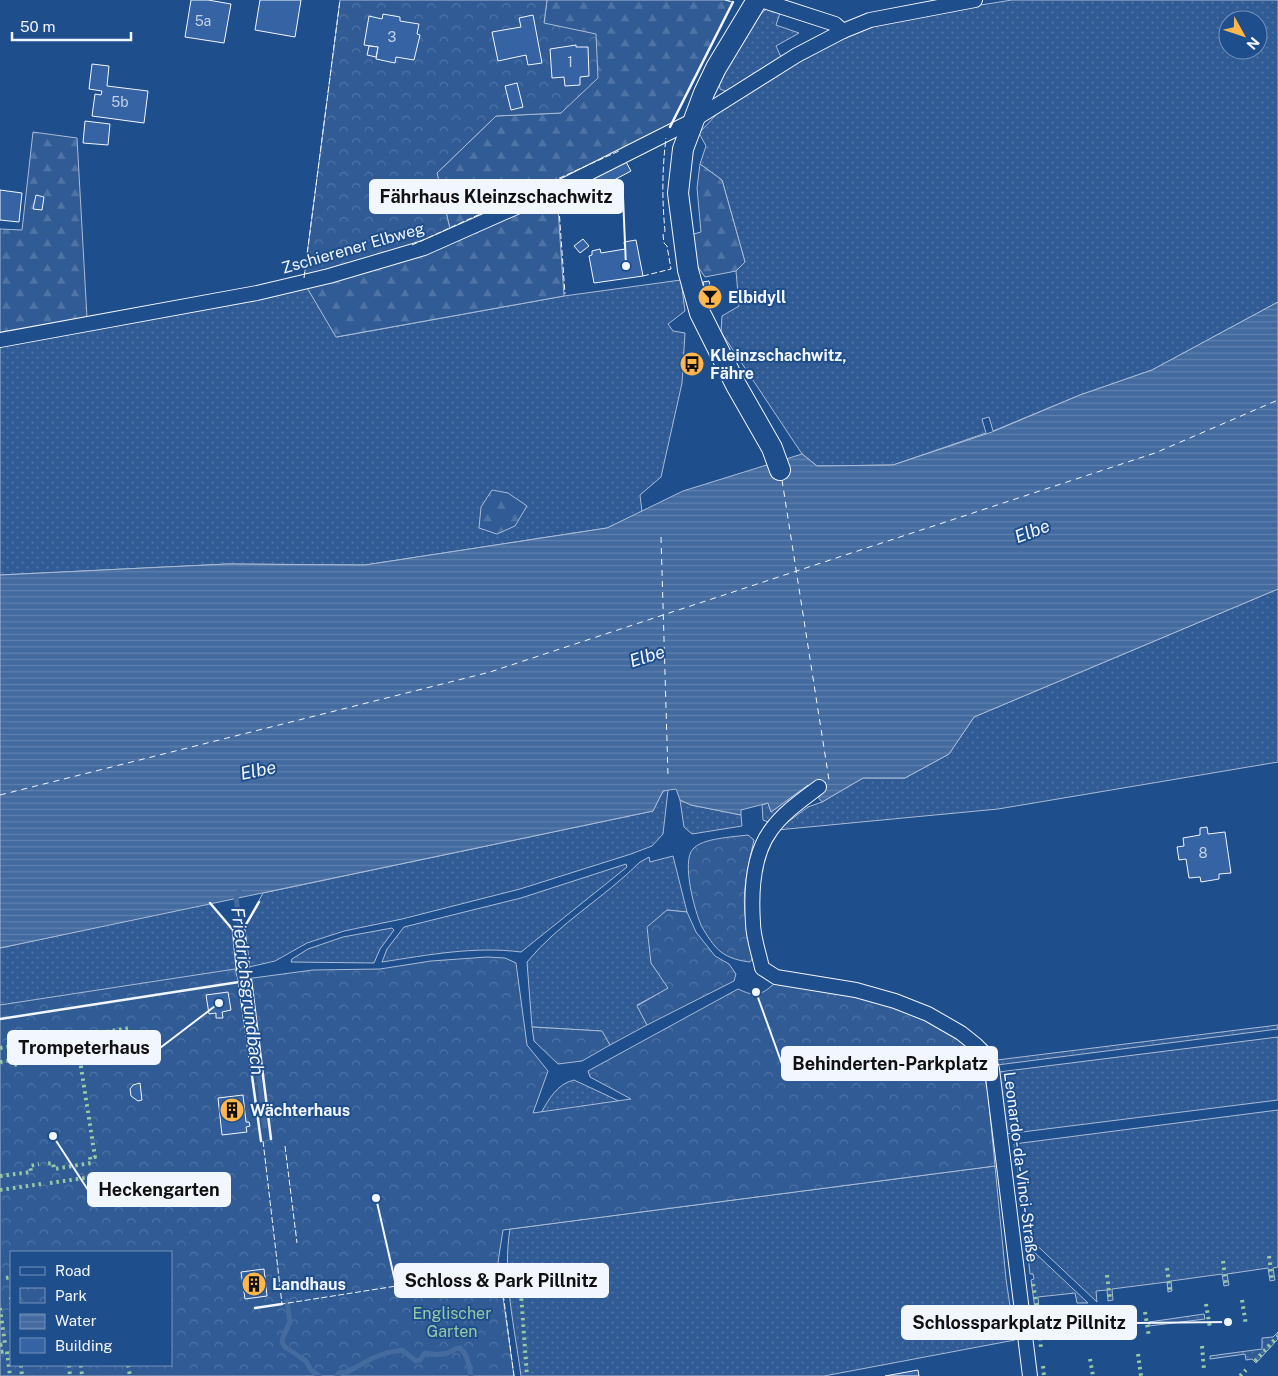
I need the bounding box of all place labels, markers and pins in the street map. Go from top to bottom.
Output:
callout: Fährhaus Kleinzschachwitz [370,180,623,213]
bar icon: Elbidyll [697,284,723,310]
place label: Elbidyll [728,288,786,307]
place label: Kleinzschachwitz, Fähre [710,346,847,383]
bus stop icon: Kleinzschachwitz, Fähre [679,351,705,377]
callout: Trompeterhaus [8,1031,160,1064]
callout: Behinderten-Parkplatz [782,1047,997,1080]
building icon: Wächterhaus [219,1097,245,1123]
place label: Wächterhaus [250,1101,350,1120]
callout: Heckengarten [88,1173,230,1206]
callout: Schloss & Park Pillnitz [395,1264,608,1297]
building icon: Landhaus [241,1271,267,1297]
place label: Landhaus [272,1275,346,1294]
callout: Schlossparkplatz Pillnitz [902,1306,1136,1339]

